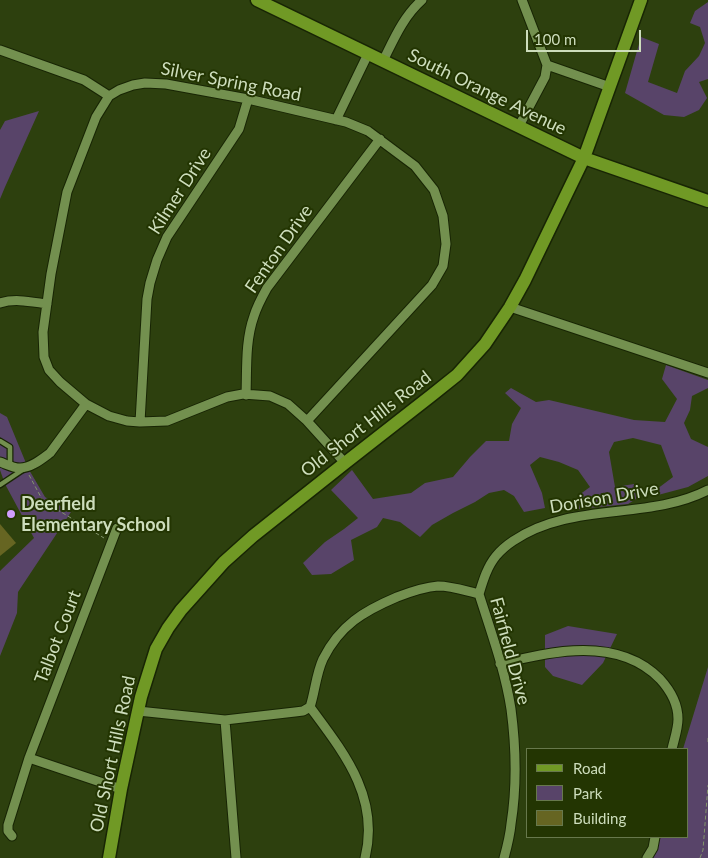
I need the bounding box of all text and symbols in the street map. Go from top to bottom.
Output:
scale bar [528,20,643,52]
text: 100 m [534,30,576,48]
street label: South Orange Avenue [404,44,570,140]
street label: Silver Spring Road [159,58,303,106]
street label: Kilmer Drive [144,144,216,238]
street label: Fenton Drive [241,201,317,297]
street label: Old Short Hills Road [297,366,435,482]
street label: Dorison Drive [548,478,660,518]
place label: Deerfield Elementary School [21,493,170,536]
marker: Deerfield Elementary School [5,508,17,520]
street label: Talbot Court [30,587,86,687]
street label: Fairfield Drive [485,595,535,707]
street label: Old Short Hills Road [86,674,140,834]
legend [526,748,688,838]
text: Road [573,759,606,777]
text: Park [573,784,602,802]
text: Building [573,809,626,827]

